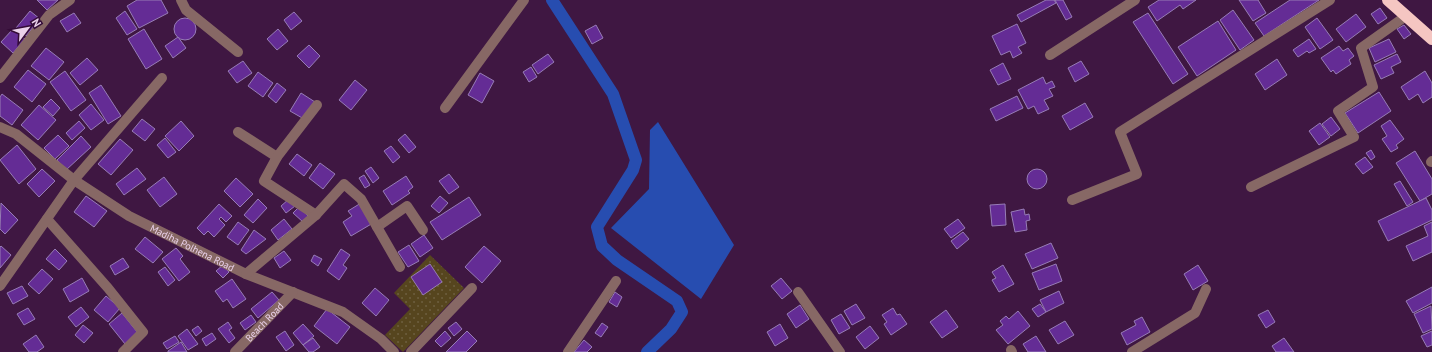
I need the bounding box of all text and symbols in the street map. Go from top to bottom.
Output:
north arrow [8,8,48,48]
text: N [29,16,44,29]
street label: Madiha Polhena Road [148,221,237,274]
street label: Beach Road [242,299,286,344]

